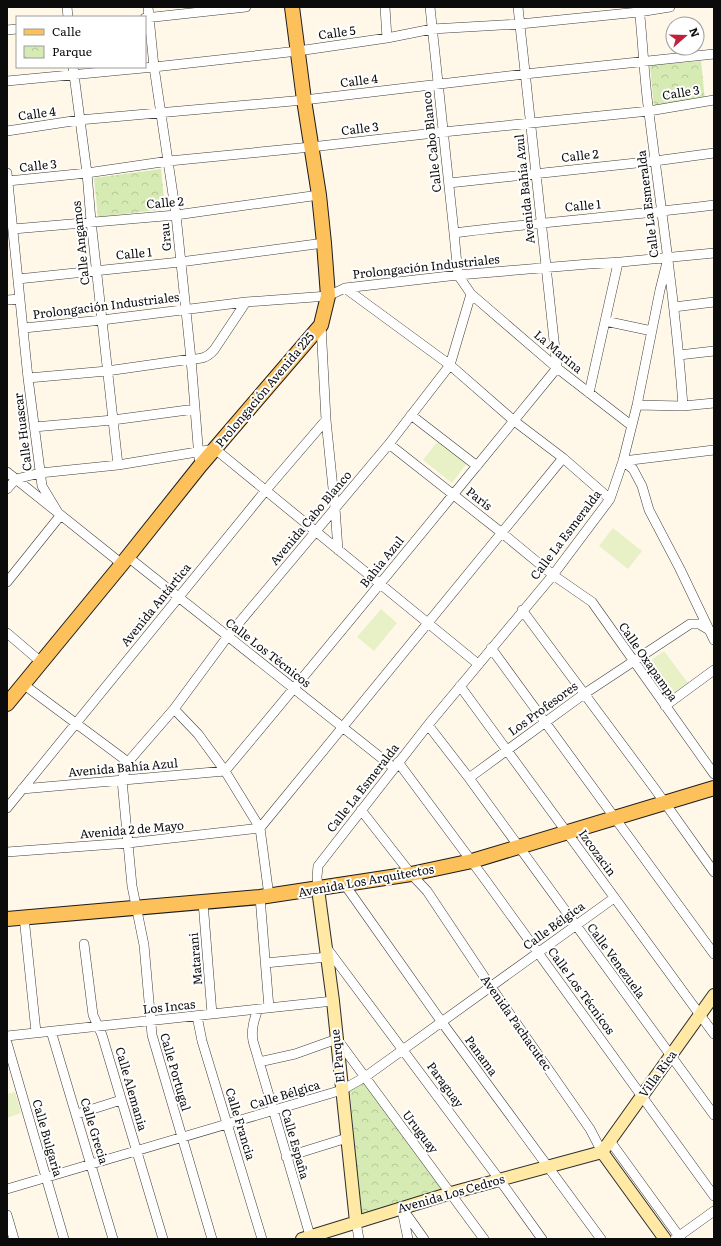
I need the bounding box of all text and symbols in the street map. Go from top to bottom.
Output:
legend [16,16,146,68]
north arrow [665,16,705,56]
street label: Calle 5 [317,20,357,44]
text: Calle [52,22,81,40]
text: N [686,25,704,39]
text: Parque [52,42,92,60]
street label: Calle 4 [339,69,379,91]
street label: Calle 3 [661,80,701,104]
street label: Calle Cabo Blanco [417,91,445,194]
street label: Calle 4 [17,101,57,125]
street label: Calle 3 [340,117,380,139]
street label: Avenida Bahía Azul [509,133,539,245]
street label: Calle 2 [560,144,599,166]
street label: Calle La Esmeralda [631,149,663,259]
street label: Calle 3 [18,154,58,176]
street label: Calle 2 [146,191,184,213]
street label: Calle 1 [564,194,602,216]
street label: Calle Angamos [67,200,93,286]
street label: Grau [155,222,175,252]
street label: Calle 1 [115,242,153,264]
street label: Prolongación Industriales [352,249,501,283]
street label: Prolongación Industriales [32,287,181,323]
street label: La Marina [530,325,587,377]
street label: Prolongación Avenida 225 [211,328,318,451]
street label: Calle Huascar [8,392,36,472]
street label: Avenida Cabo Blanco [265,466,355,569]
street label: París [463,482,497,514]
street label: Calle La Esmeralda [525,485,605,583]
street label: Bahia Azul [355,532,408,591]
street label: Avenida Antártica [116,558,195,650]
street label: Calle Los Técnicos [222,613,316,692]
street label: Calle Oxapampa [615,618,683,705]
street label: Los Profesores [504,676,581,740]
street label: Calle La Esmeralda [322,739,403,836]
street label: Avenida Bahía Azul [67,753,179,781]
street label: Avenida 2 de Mayo [79,815,185,843]
street label: Izcozacin [575,825,621,880]
street label: Avenida Los Arquitectos [296,859,436,901]
street label: Calle Bélgica [519,896,588,954]
street label: Calle Venezuela [583,919,651,1002]
street label: Matarani [184,932,206,986]
street label: Calle Los Técnicos [544,943,620,1038]
street label: Avenida Pachacutec [477,971,557,1074]
street label: Los Incas [142,994,197,1018]
street label: El Parque [325,1028,349,1084]
street label: Calle Portugal [156,1031,196,1113]
street label: Panama [461,1032,503,1080]
street label: Calle Alemania [111,1045,153,1133]
street label: Villa Rica [634,1046,681,1101]
street label: Paraguay [423,1058,469,1111]
street label: Calle Bélgica [247,1075,322,1113]
street label: Calle Francia [221,1085,261,1163]
street label: Calle Grecia [76,1095,114,1167]
street label: Calle Bulgaria [28,1097,68,1179]
street label: Calle España [277,1106,315,1182]
street label: Uruguay [399,1106,443,1157]
street label: Avenida Los Cedros [395,1169,507,1217]

